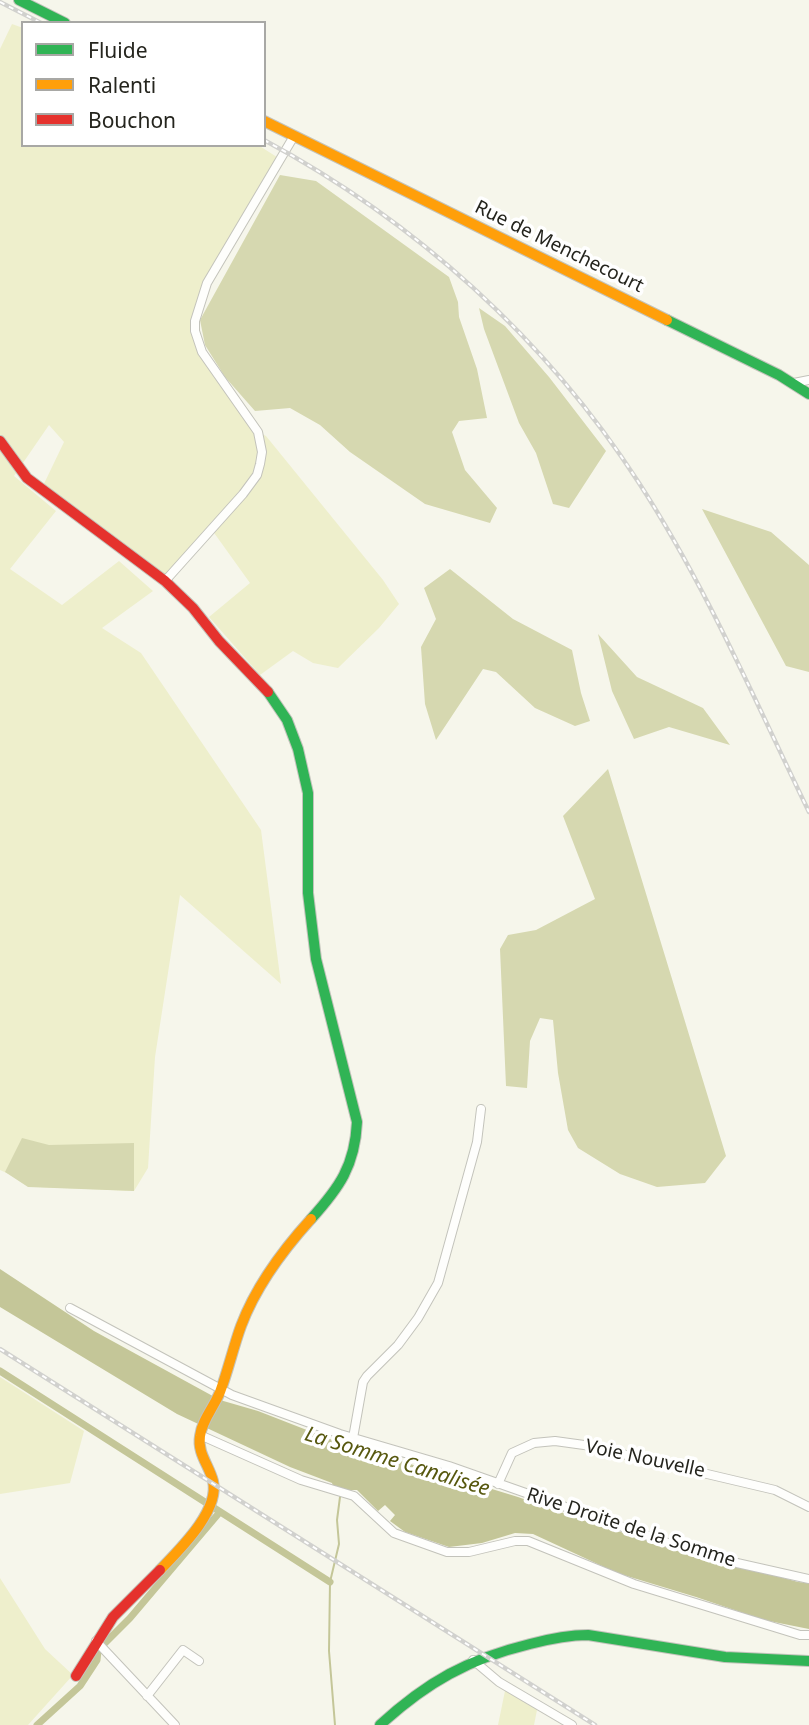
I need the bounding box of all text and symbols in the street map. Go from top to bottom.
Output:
legend [21,21,266,147]
text: Fluide [88,36,147,64]
text: Ralenti [88,71,156,99]
text: Bouchon [88,106,176,134]
street label: Rue de Menchecourt [471,196,647,298]
water label: La Somme Canalisée [302,1422,492,1502]
street label: Voie Nouvelle [583,1435,707,1483]
street label: Rive Droite de la Somme [524,1483,738,1573]

